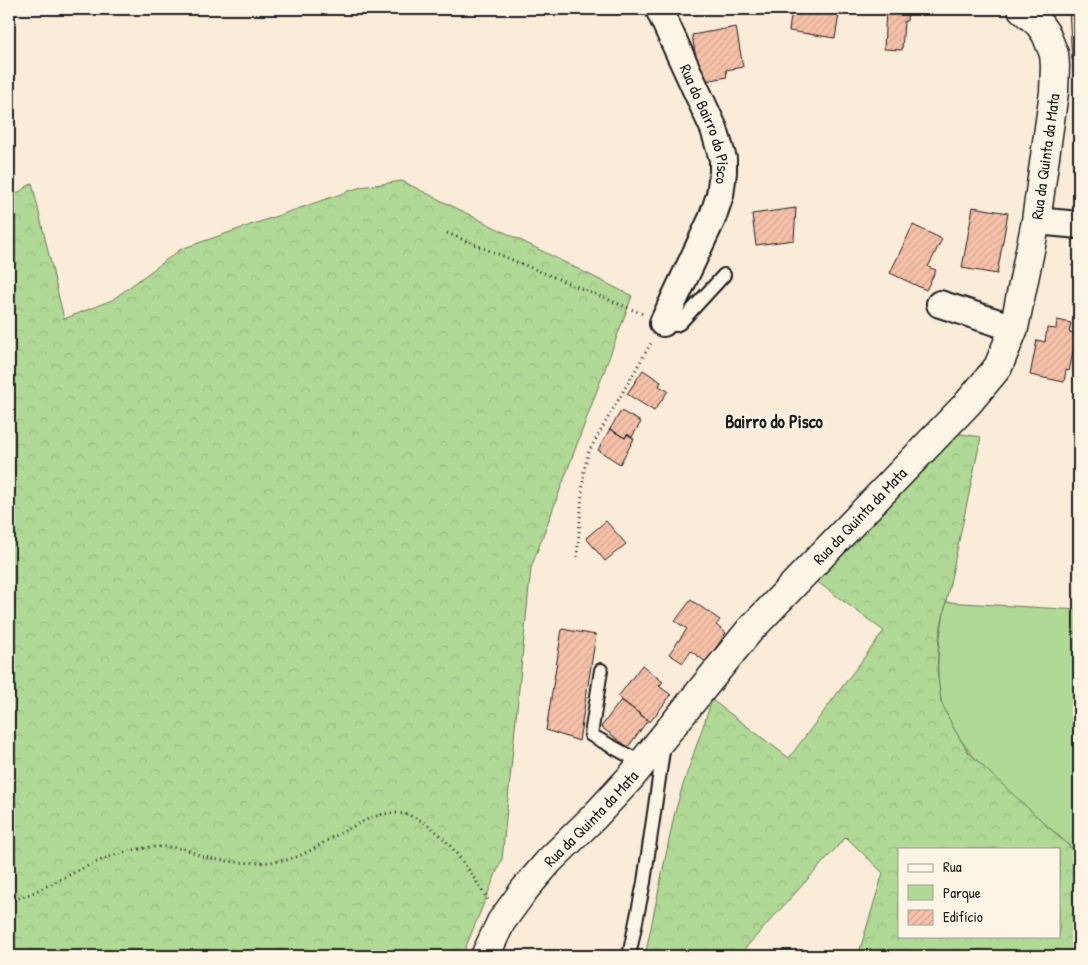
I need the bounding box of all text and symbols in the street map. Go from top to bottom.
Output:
street label: Rua do Bairro do Pisco [675,60,734,186]
street label: Rua da Quinta da Mata [1025,92,1065,221]
district label: Bairro do Pisco [725,409,824,434]
street label: Rua da Quinta da Mata [808,463,911,569]
street label: Rua da Quinta da Mata [538,766,643,871]
legend [898,848,1060,938]
text: Rua [943,856,962,877]
text: Parque [943,882,981,903]
text: Edifício [943,906,983,927]

